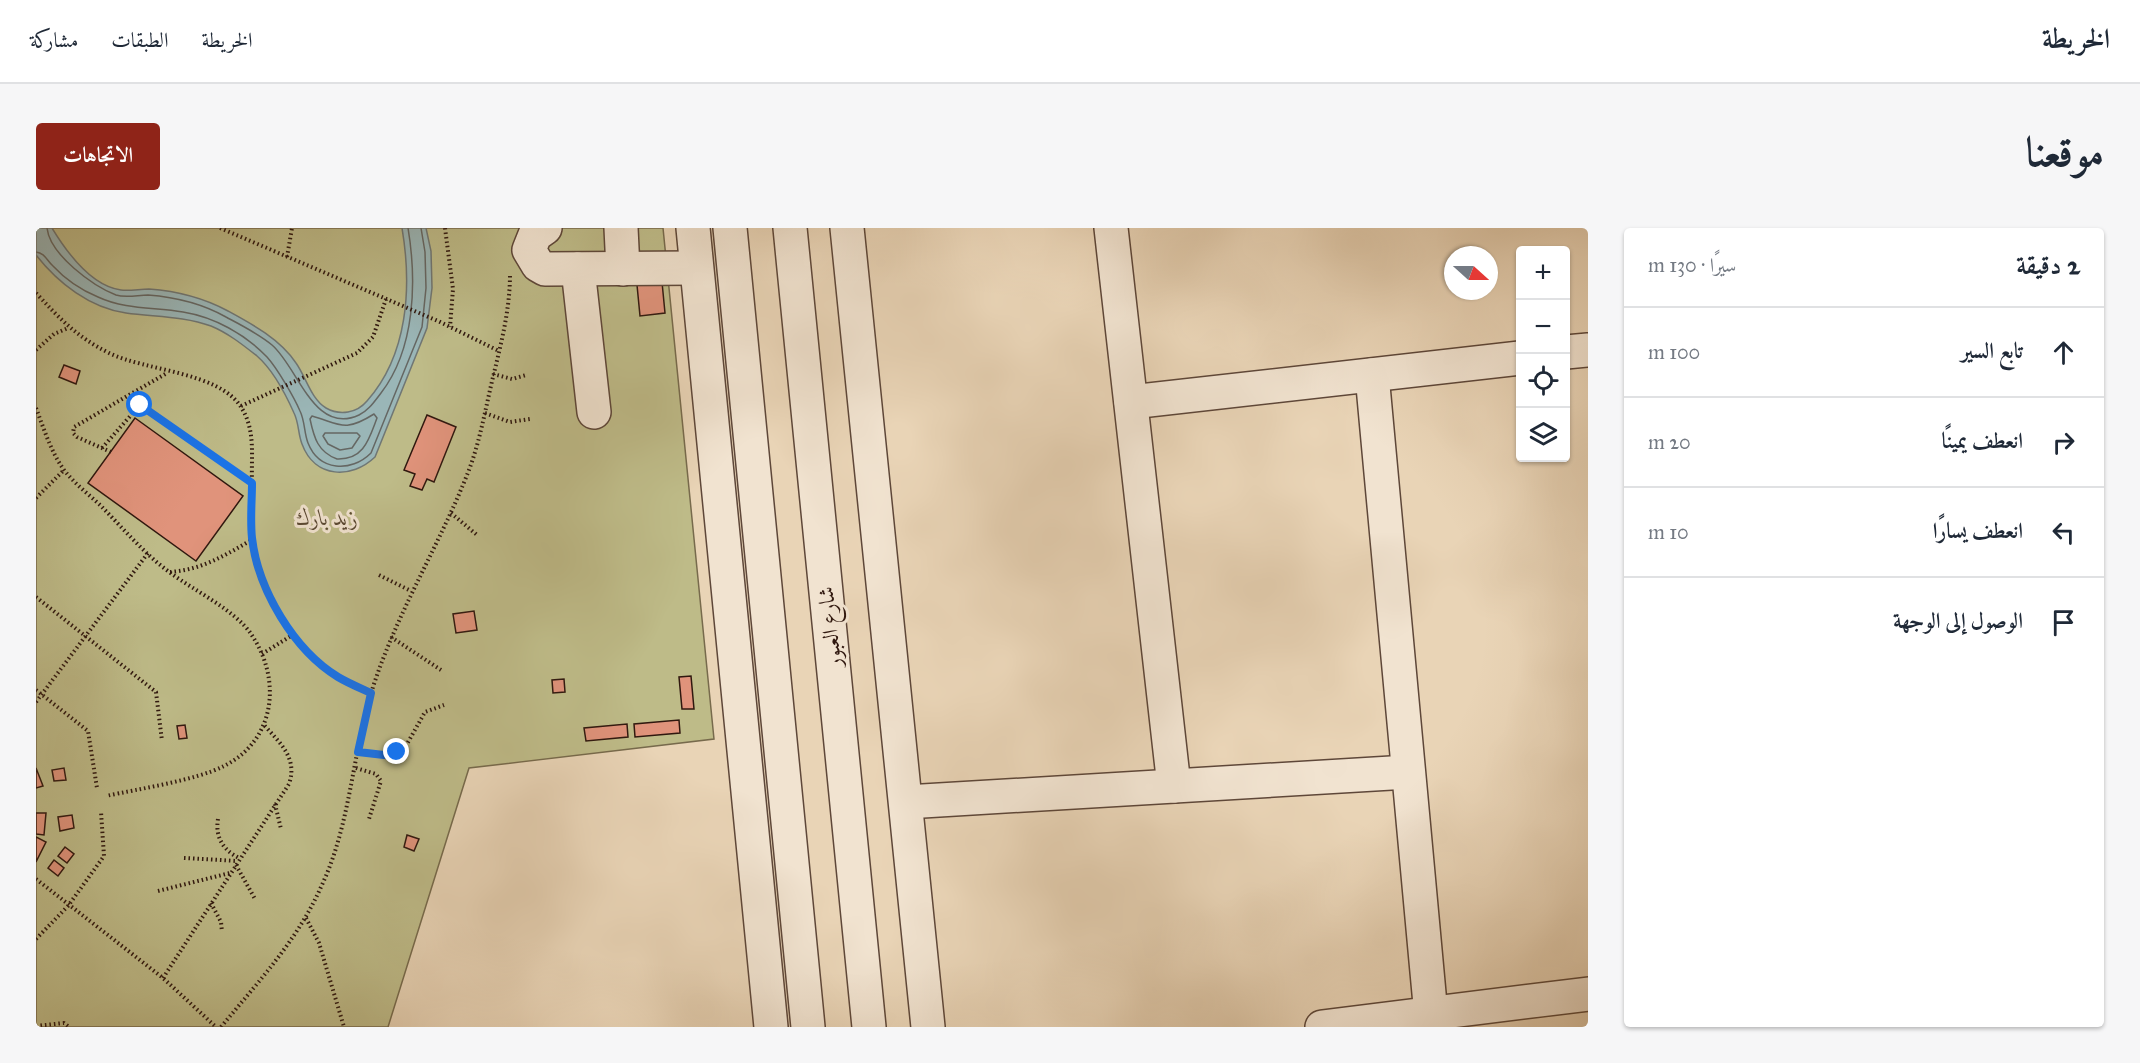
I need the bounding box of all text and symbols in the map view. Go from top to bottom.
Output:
text: الخريطة [2042,21,2110,56]
text: مشاركة [30,27,78,53]
text: الطبقات [111,27,168,53]
text: الخريطة [201,27,253,53]
button: الاتجاهات [36,123,160,190]
text: موقعنا [2026,126,2104,178]
north arrow [1444,246,1498,300]
map controls [1516,246,1570,462]
button: + [1516,246,1570,300]
text: 2 دقيقة [2016,249,2080,281]
text: سيرًا · 130 m [1648,253,1736,277]
button: − [1516,300,1570,354]
icon: ahead [2047,336,2080,369]
text: تابع السير [1961,337,2023,364]
text: 100 m [1648,340,1700,364]
button: locate [1516,354,1570,408]
route start [126,391,152,417]
button: layers [1516,408,1570,462]
icon: right [2047,426,2080,459]
text: انعطف يمينًا [1942,427,2023,454]
text: 20 m [1648,430,1691,454]
park label: زيد بارك [296,504,358,531]
icon: left [2047,516,2080,549]
text: انعطف يسارًا [1933,517,2023,544]
text: 10 m [1648,520,1689,544]
street label: شارع العبور [812,585,852,671]
icon: arrive [2047,606,2080,639]
text: الوصول إلى الوجهة [1893,607,2023,634]
route end [383,738,409,764]

